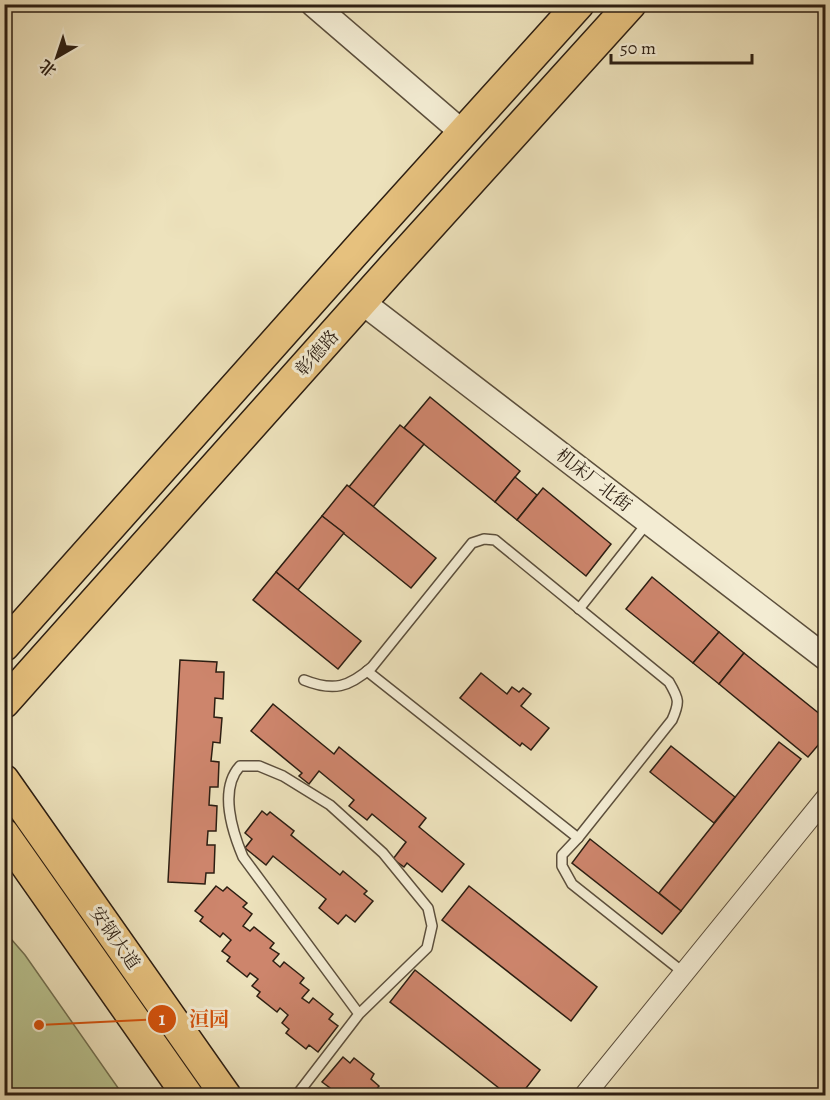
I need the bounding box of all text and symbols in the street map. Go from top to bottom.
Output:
north arrow [27,27,87,87]
scale bar [611,27,752,65]
text: 50 m [620,36,656,60]
text: 北 [35,54,61,81]
street label: 彰德路 [290,325,344,381]
street label: 机床厂北街 [551,443,637,517]
street label: 安钢大道 [85,902,145,974]
callout: 洹园 [147,1000,241,1038]
text: 洹园 [189,1006,229,1033]
text: 1 [159,1007,166,1031]

